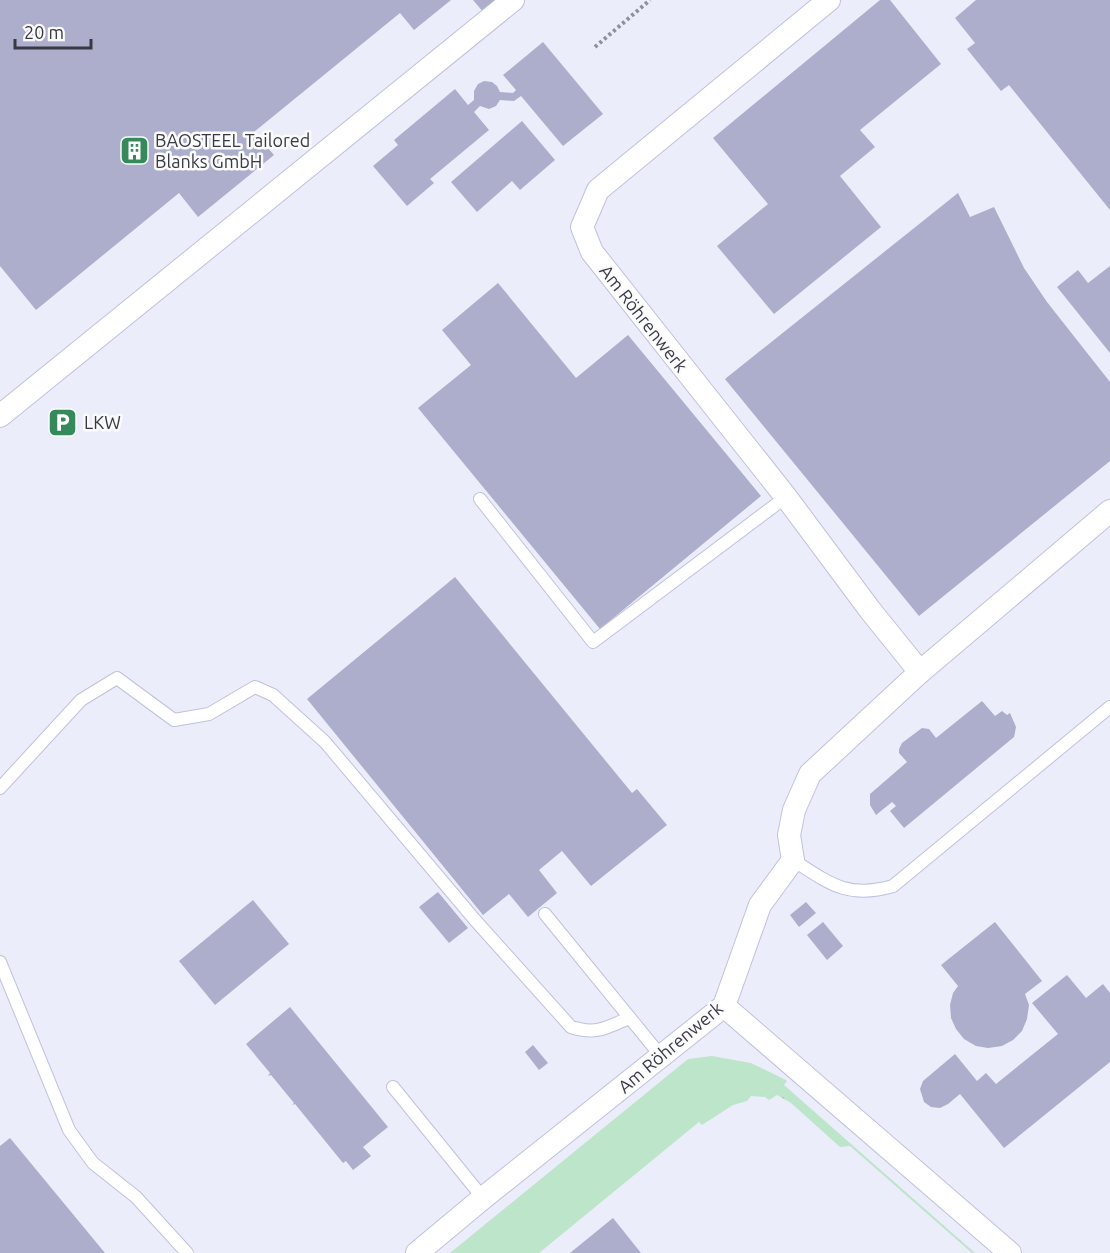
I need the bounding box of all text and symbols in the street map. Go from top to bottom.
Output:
scale bar [15,12,92,50]
text: 20 m [24,22,64,42]
place label: BAOSTEEL Tailored Blanks GmbH [155,130,310,171]
building icon: BAOSTEEL Tailored Blanks GmbH [118,134,150,166]
street label: Am Röhrenwerk [596,261,692,375]
parking icon: LKW [47,406,79,438]
place label: LKW [84,412,121,432]
street label: Am Röhrenwerk [614,998,726,1096]

